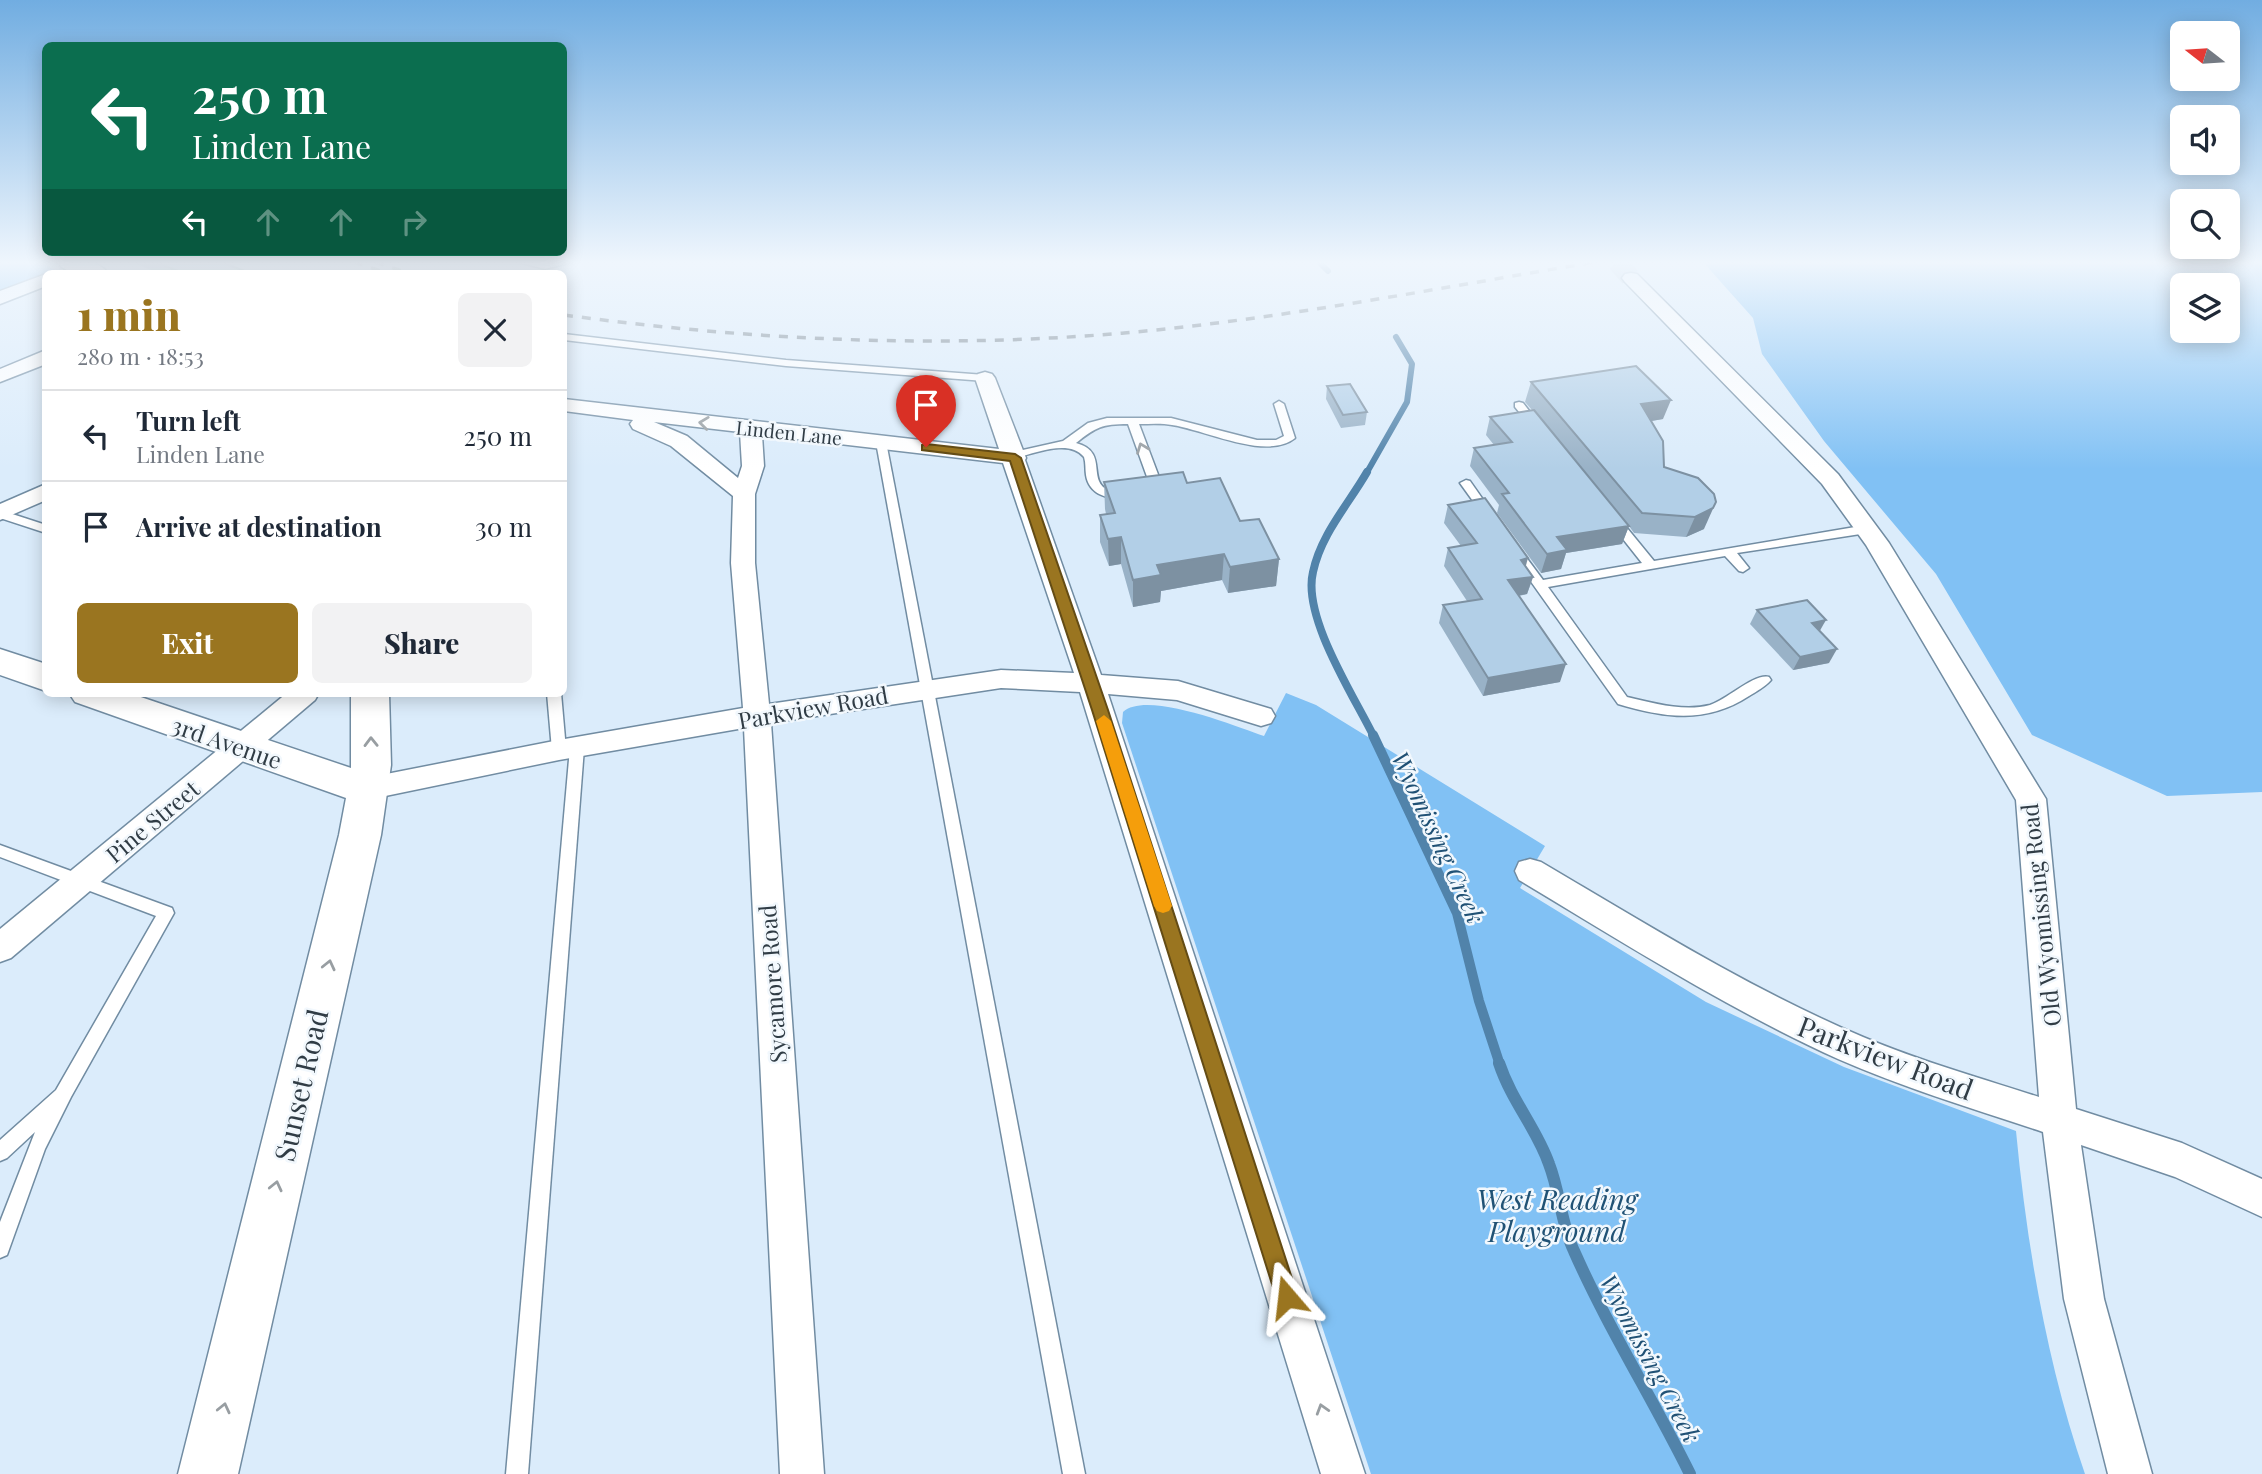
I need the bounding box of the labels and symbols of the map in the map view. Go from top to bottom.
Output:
north arrow [2170,21,2240,91]
pin [896,375,956,447]
street label: Linden Lane [735,414,843,450]
one-way arrow [698,415,710,430]
one-way arrow [1136,442,1150,454]
street label: Parkview Road [736,679,890,735]
street label: 3rd Avenue [168,709,286,775]
one-way arrow [363,736,378,747]
water label: Wyomissing Creek [1385,746,1493,928]
street label: Pine Street [99,772,206,869]
street label: Old Wyomissing Road [2013,802,2067,1028]
street label: Sycamore Road [751,904,793,1064]
one-way arrow [321,959,335,971]
street label: Sunset Road [265,1005,335,1165]
street label: Parkview Road [1793,1007,1979,1107]
one-way arrow [268,1180,283,1192]
park label: West Reading Playground [1477,1180,1640,1249]
position arrow [1250,1260,1324,1334]
water label: Wyomissing Creek [1593,1268,1709,1448]
one-way arrow [216,1402,230,1414]
one-way arrow [1316,1403,1331,1415]

